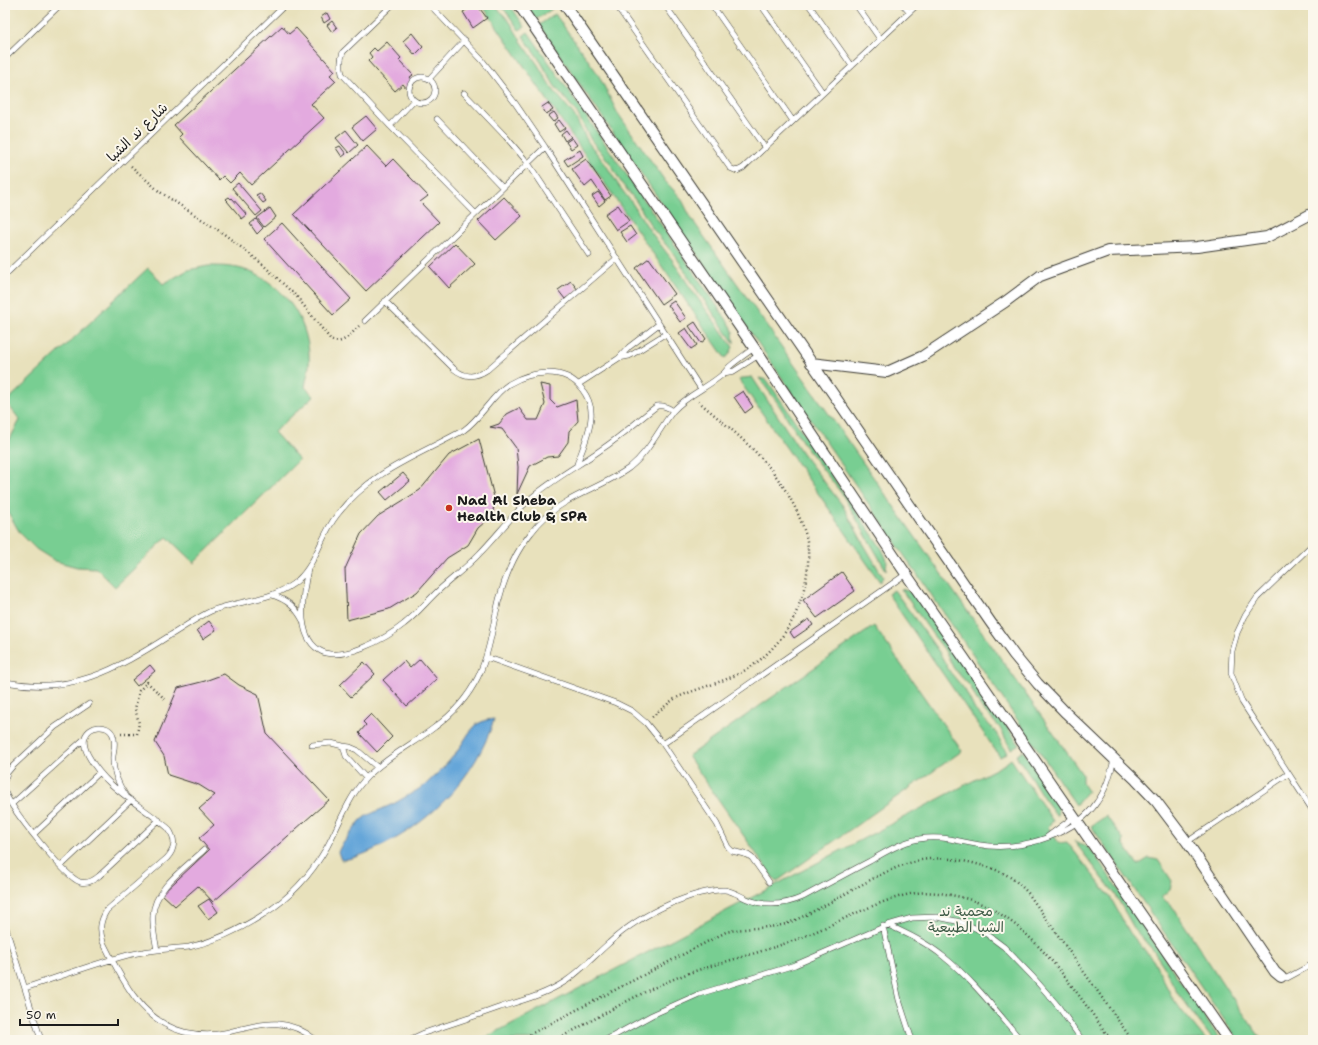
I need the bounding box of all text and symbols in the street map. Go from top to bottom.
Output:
street label: شارع ند الشبا [103,98,172,166]
place label: Nad Al Sheba Health Club & SPA [457,491,587,525]
marker: Nad Al Sheba Health Club & SPA [444,503,454,513]
park label: محمية ند الشبا الطبيعية [928,902,1004,936]
scale bar [20,1001,118,1027]
text: 50 m [26,1007,56,1023]

